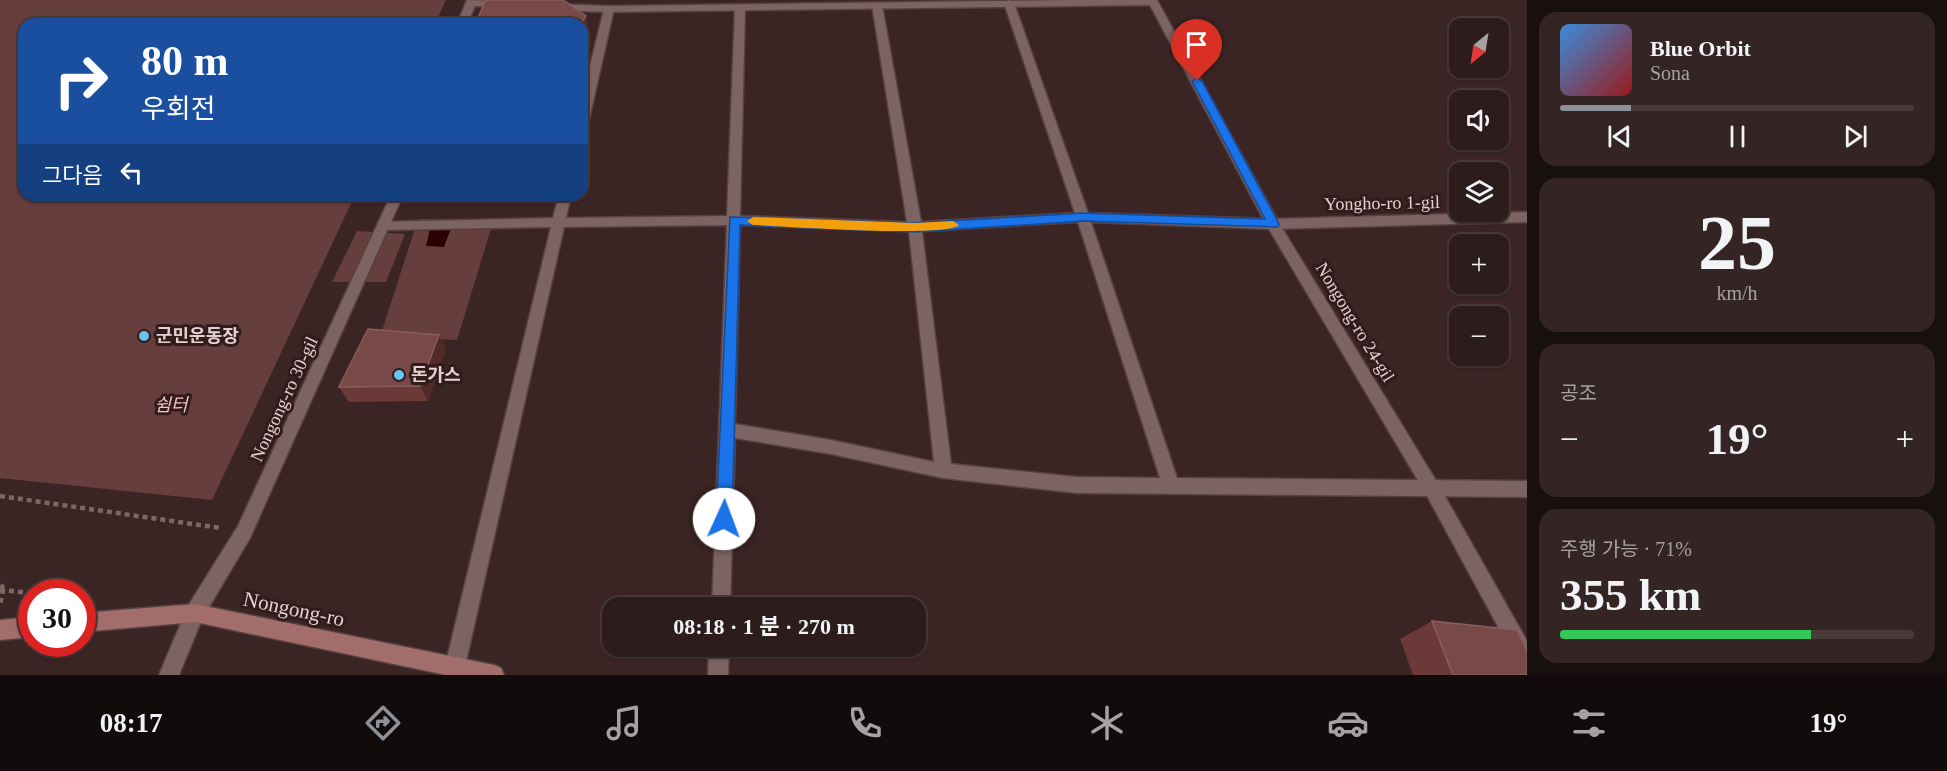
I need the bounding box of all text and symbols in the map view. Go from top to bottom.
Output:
north arrow [1449,18,1509,78]
map controls [1449,18,1509,366]
pin [1171,19,1222,81]
icon: arrive [1180,28,1213,61]
text: Blue Orbit [1650,36,1751,61]
text: 80 m [141,38,229,84]
icon: right [42,42,120,120]
text: Sona [1650,62,1690,84]
button: sound [1449,90,1509,150]
text: 우회전 [141,94,216,124]
icon: previous [1603,120,1636,153]
icon: pause [1721,120,1754,153]
icon: next [1839,120,1872,153]
icon: left [115,156,148,189]
button: layers [1449,162,1509,222]
text: 그다음 [42,163,103,188]
street label: Yongho-ro 1-gil [1324,192,1440,214]
text: 25 [1698,199,1776,286]
button: + [1449,234,1509,294]
street label: Nongong-ro 24-gil [1312,259,1398,385]
text: km/h [1716,282,1758,304]
button: − [1449,306,1509,366]
place label: 군민운동장 [156,326,239,346]
marker: 군민운동장 [137,329,151,343]
street label: Nongong-ro 30-gil [246,333,322,465]
place label: 돈가스 [411,365,461,385]
marker: 돈가스 [392,368,406,382]
text: 공조 [1560,382,1597,404]
park label: 쉼터 [154,395,190,415]
text: 19° [1706,414,1769,464]
text: − [1560,421,1579,457]
text: + [1895,421,1914,457]
position arrow [692,487,756,551]
text: 주행 가능 · 71% [1560,538,1692,560]
text: 355 km [1560,570,1701,620]
speed limit sign: 30 [18,579,96,657]
street label: Nongong-ro [241,587,347,631]
text: 08:18 · 1 분 · 270 m [673,614,855,639]
icon: directions [362,702,404,744]
icon: music [603,702,645,744]
icon: phone [844,702,886,744]
icon: climate [1086,702,1128,744]
icon: car [1327,702,1369,744]
icon: filters [1568,702,1610,744]
text: 08:17 [100,708,163,738]
text: 19° [1809,708,1847,738]

